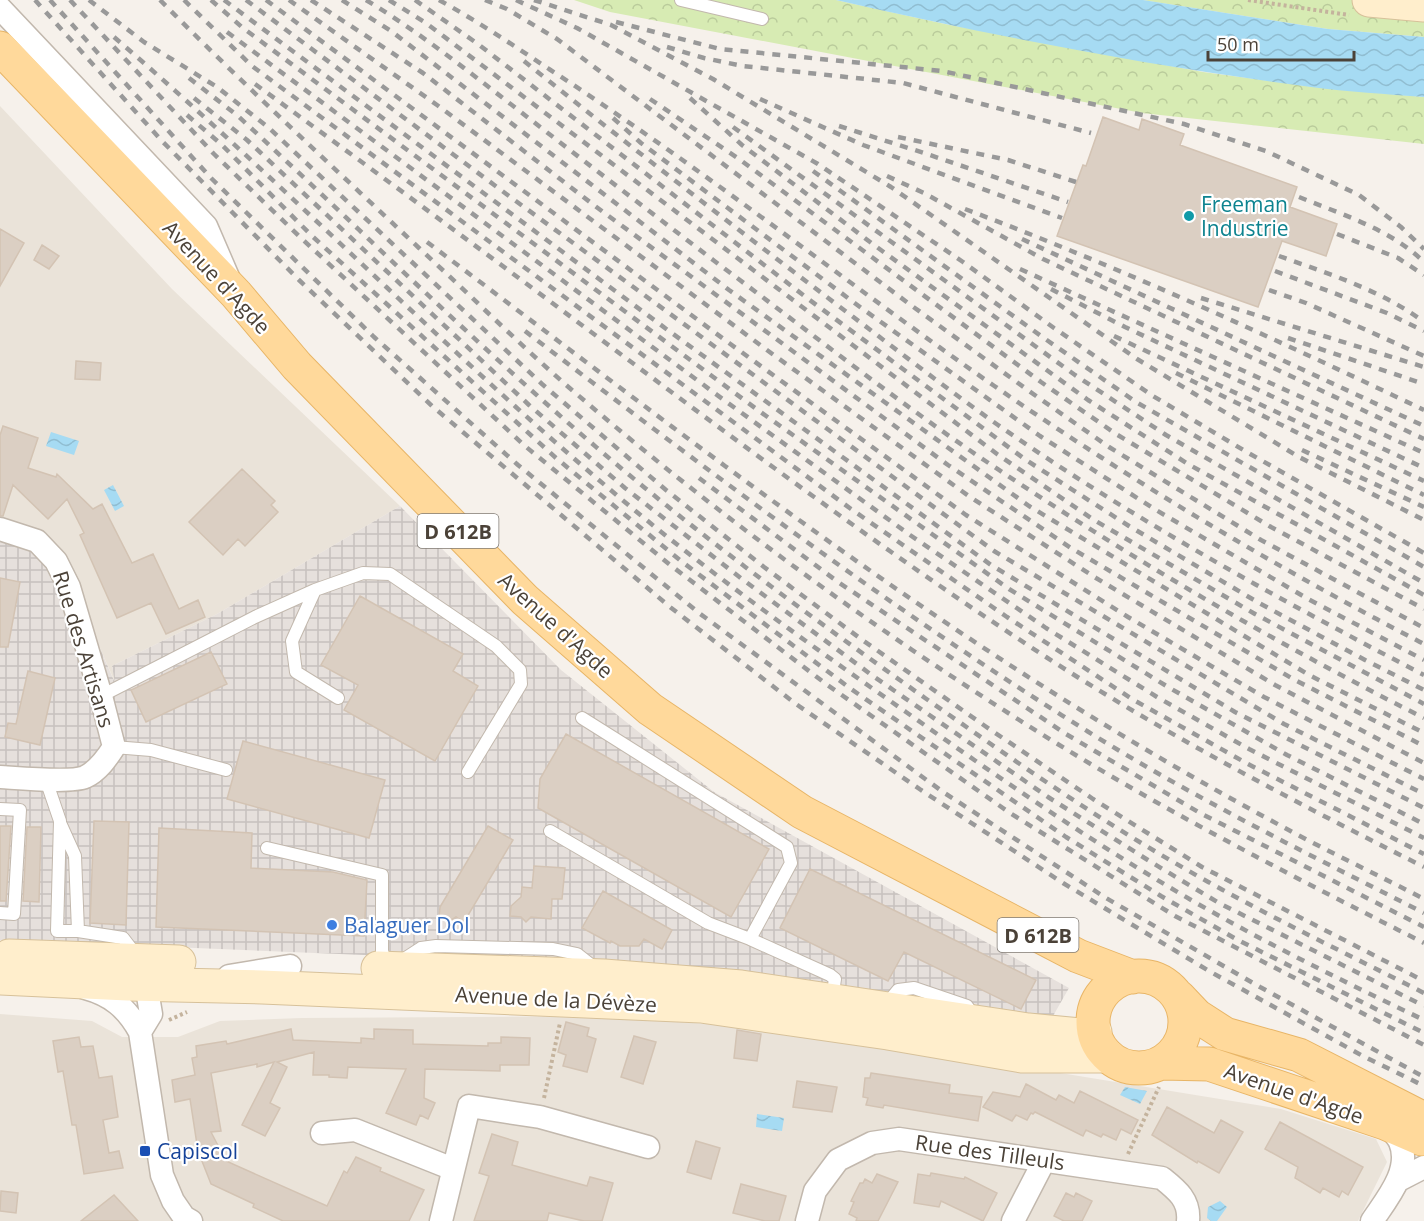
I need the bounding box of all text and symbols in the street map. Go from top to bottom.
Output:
scale bar [1208,24,1354,62]
text: 50 m [1217,32,1259,56]
place label: Freeman Industrie [1201,190,1289,242]
marker: Freeman Industrie [1182,209,1196,223]
street label: Avenue d'Agde [157,214,277,340]
road number: D 612B [418,514,498,548]
street label: Avenue d'Agde [493,566,619,684]
street label: Rue des Artisans [47,567,121,731]
place label: Balaguer Dol [344,911,470,939]
marker: Balaguer Dol [325,918,339,932]
road number: D 612B [998,918,1078,952]
street label: Avenue de la Dévèze [454,980,658,1018]
street label: Avenue d'Agde [1221,1056,1367,1130]
street label: Rue des Tilleuls [913,1128,1067,1176]
place label: Capiscol [157,1137,238,1165]
marker: Capiscol [138,1144,152,1158]

